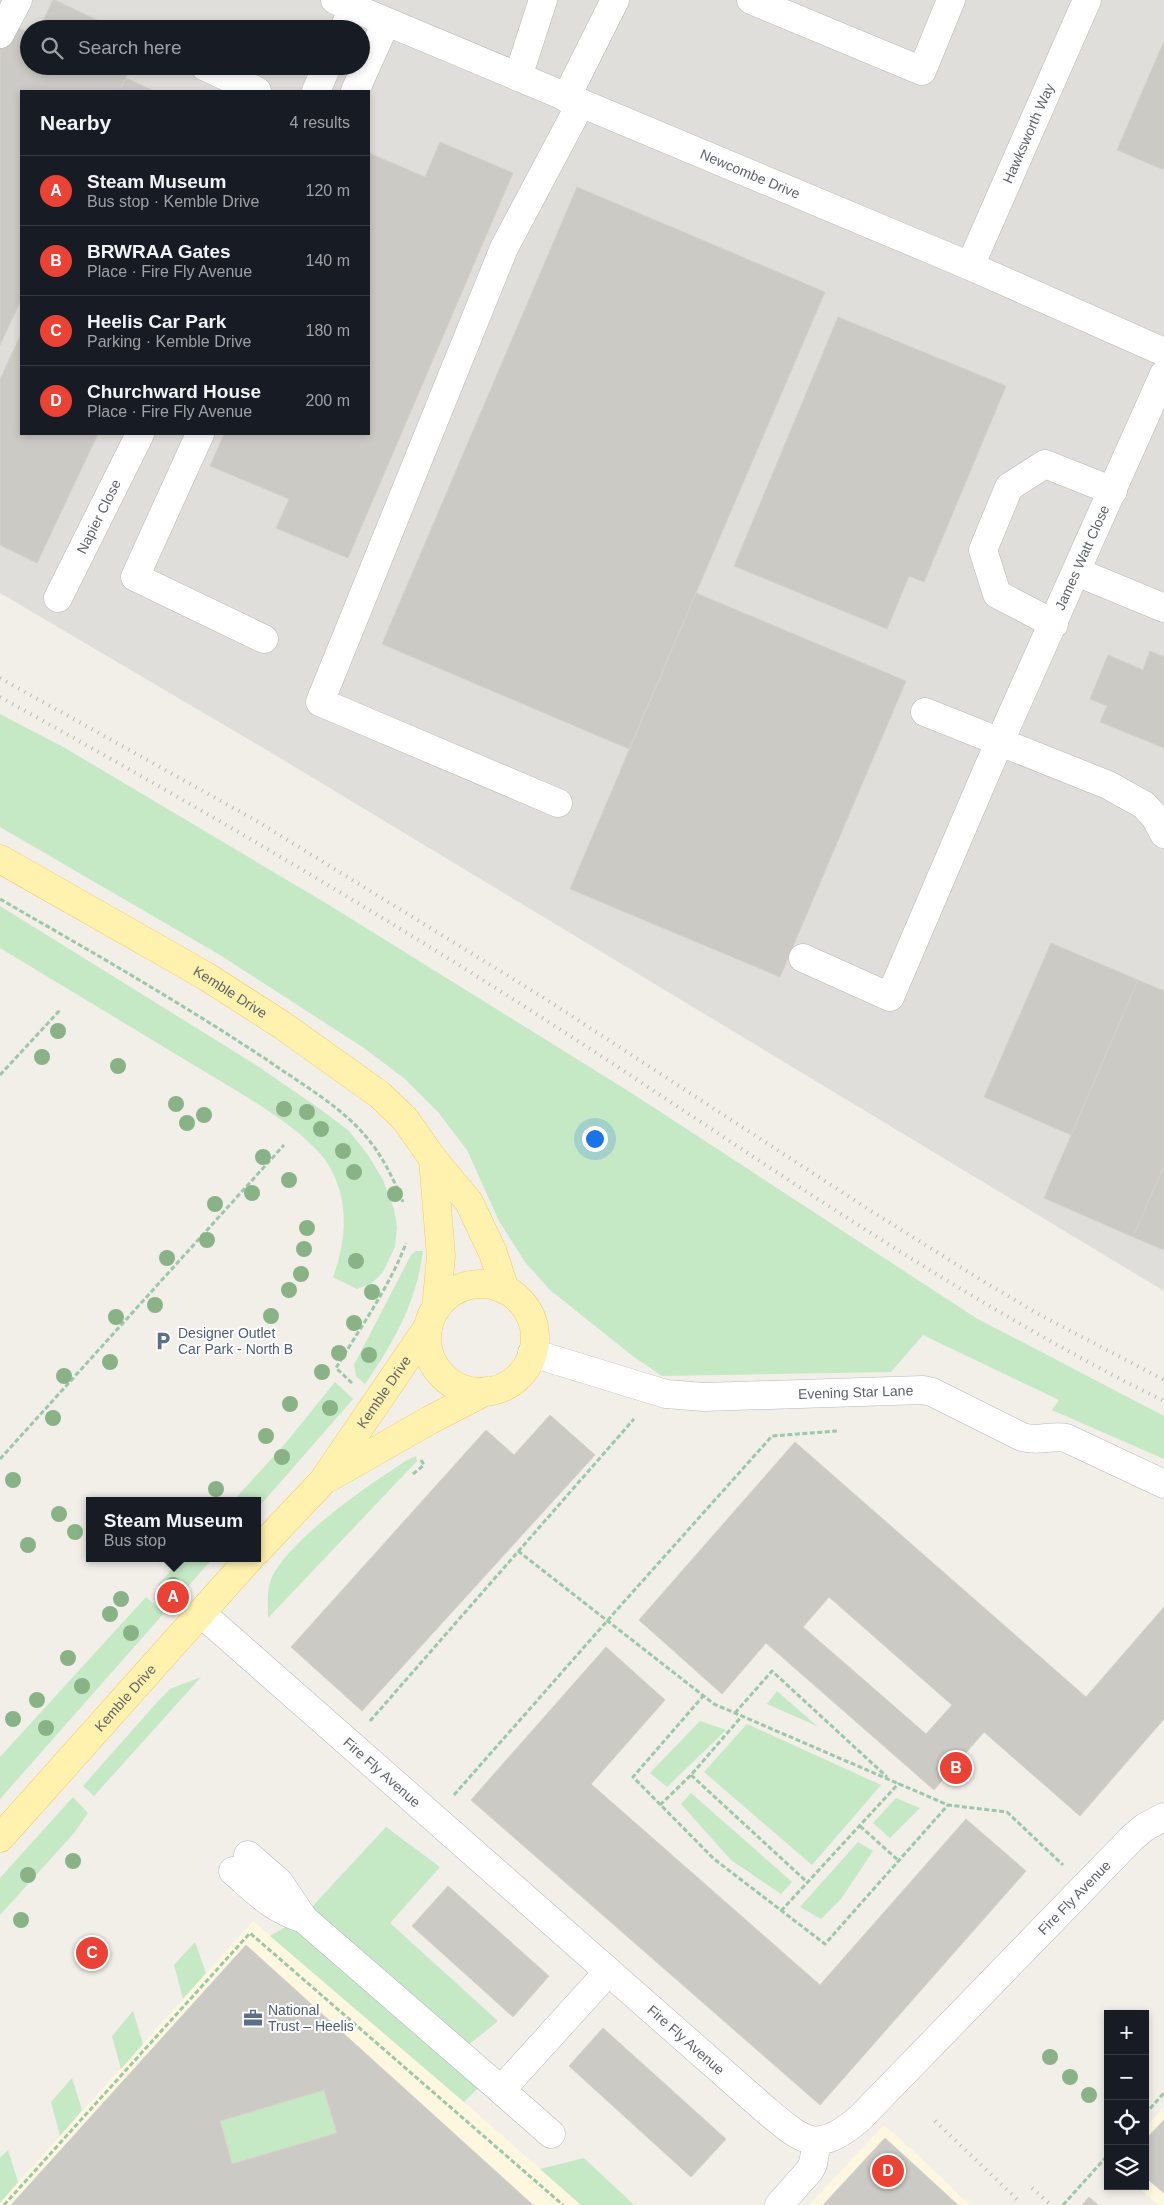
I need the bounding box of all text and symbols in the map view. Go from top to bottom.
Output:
search box [20,20,370,75]
icon: search [38,34,66,62]
text: Search here [78,37,182,58]
street label: Hawksworth Way [999,81,1057,186]
text: Nearby [40,111,111,134]
text: 4 results [290,114,350,131]
street label: Newcombe Drive [698,146,803,202]
text: Steam Museum [87,171,226,192]
text: A [50,182,62,199]
text: 120 m [306,182,350,199]
text: Bus stop · Kemble Drive [87,193,260,210]
text: BRWRAA Gates [87,241,231,262]
text: B [50,252,62,269]
text: 140 m [306,252,350,269]
text: Place · Fire Fly Avenue [87,263,252,280]
text: Heelis Car Park [87,311,226,332]
text: C [50,322,62,339]
text: 180 m [306,322,350,339]
text: Parking · Kemble Drive [87,333,252,350]
text: Churchward House [87,381,261,402]
text: D [50,392,62,409]
text: 200 m [306,392,350,409]
text: Place · Fire Fly Avenue [87,403,252,420]
street label: Napier Close [73,477,124,556]
street label: James Watt Close [1052,502,1113,612]
street label: Kemble Drive [191,963,270,1021]
your location [582,1126,608,1152]
place label: Designer Outlet Car Park - North B [178,1325,293,1357]
parking icon: Designer Outlet Car Park - North B [152,1330,174,1352]
street label: Kemble Drive [353,1353,414,1431]
street label: Evening Star Lane [798,1382,914,1402]
popup [86,1497,261,1562]
text: Steam Museum [104,1510,243,1531]
text: Bus stop [104,1532,166,1549]
pin: A [157,1578,189,1616]
street label: Kemble Drive [91,1661,159,1734]
street label: Fire Fly Avenue [340,1734,424,1810]
pin: B [940,1749,972,1787]
street label: Fire Fly Avenue [1035,1857,1114,1938]
pin: C [76,1934,108,1972]
place label: National Trust – Heelis [268,2002,354,2034]
street label: Fire Fly Avenue [644,2002,728,2078]
office icon: National Trust – Heelis [242,2007,264,2029]
map controls [1104,2010,1149,2190]
button: + [1104,2010,1149,2055]
button: − [1104,2055,1149,2100]
button: locate [1104,2100,1149,2145]
button: layers [1104,2145,1149,2190]
pin: D [872,2152,904,2190]

